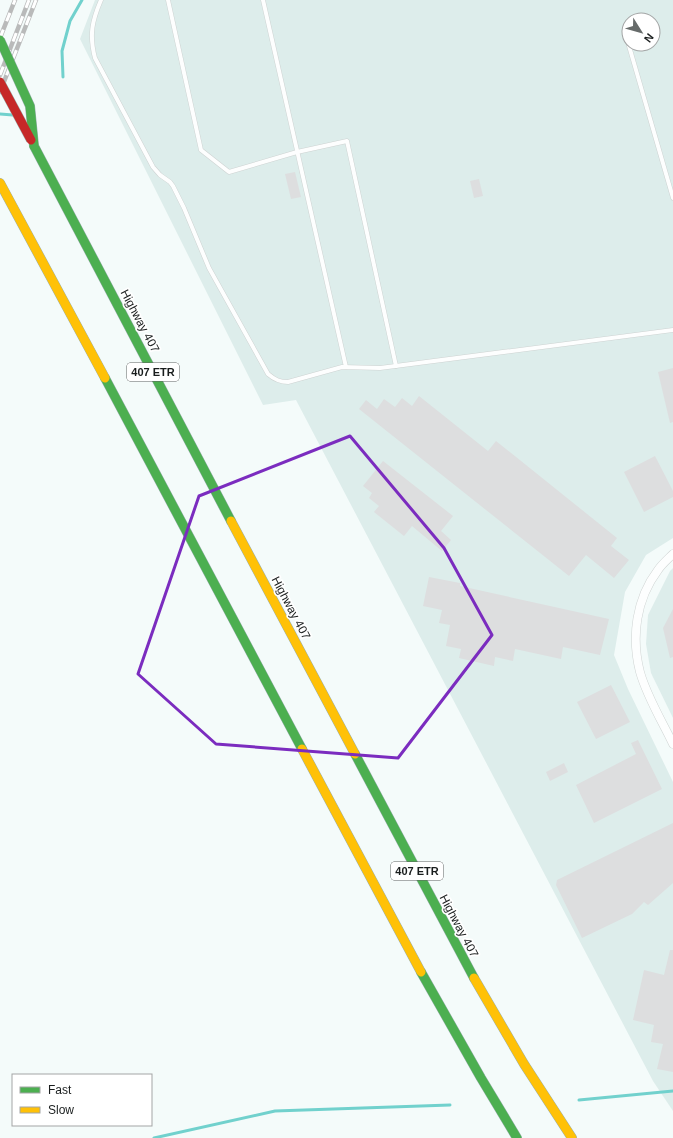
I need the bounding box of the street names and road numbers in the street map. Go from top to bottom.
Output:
street label: Highway 407 [118,287,163,355]
road number: 407 ETR [127,363,179,381]
street label: Highway 407 [269,574,314,642]
road number: 407 ETR [391,862,443,880]
street label: Highway 407 [437,892,482,960]

